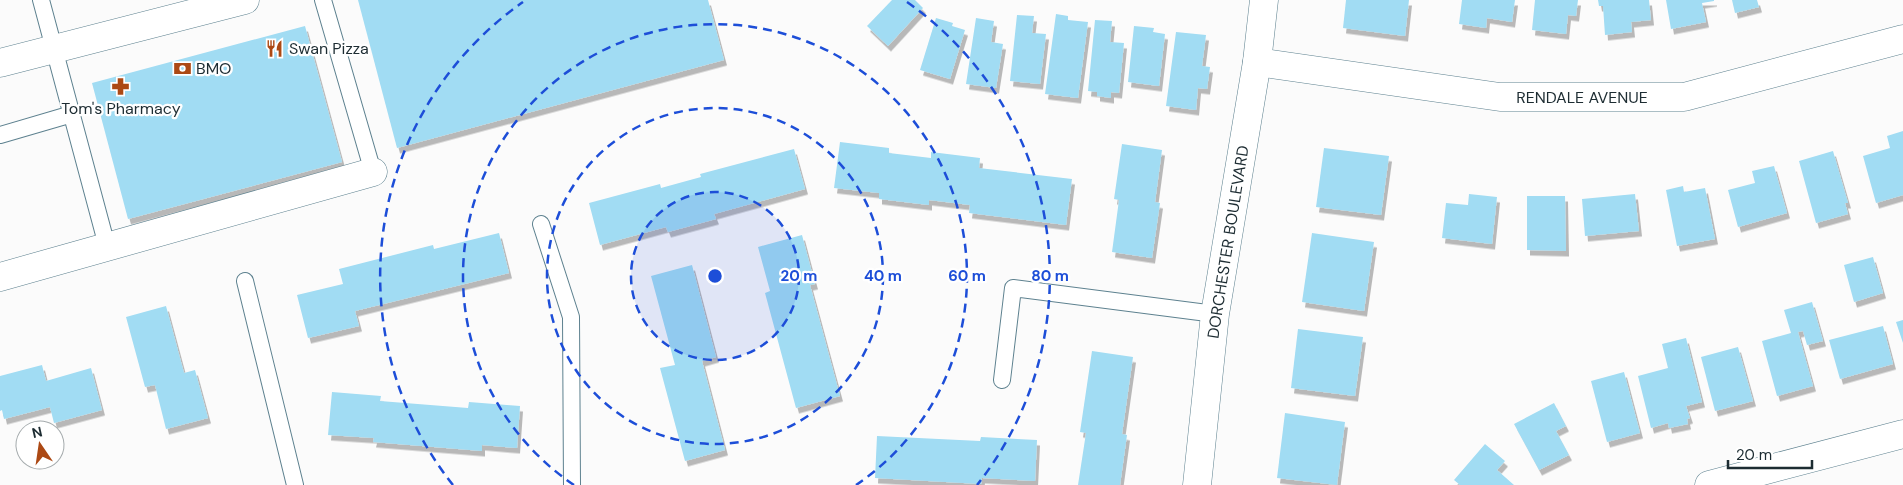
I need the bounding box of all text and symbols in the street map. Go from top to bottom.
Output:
restaurant icon: Swan Pizza [265,38,285,58]
place label: Swan Pizza [289,38,369,59]
bank icon: BMO [172,58,192,78]
place label: BMO [196,58,232,79]
pharmacy icon: Tom's Pharmacy [111,77,131,97]
street label: RENDALE AVENUE [1516,87,1648,108]
place label: Tom's Pharmacy [61,98,181,119]
street label: DORCHESTER BOULEVARD [1202,144,1254,340]
text: 20 m [781,266,817,286]
text: 40 m [864,266,902,286]
text: 60 m [948,266,986,286]
text: 80 m [1031,266,1069,286]
centre of rings [706,267,724,285]
north arrow [15,420,65,470]
text: N [30,422,44,442]
scale bar [1728,438,1812,470]
text: 20 m [1736,445,1772,465]

